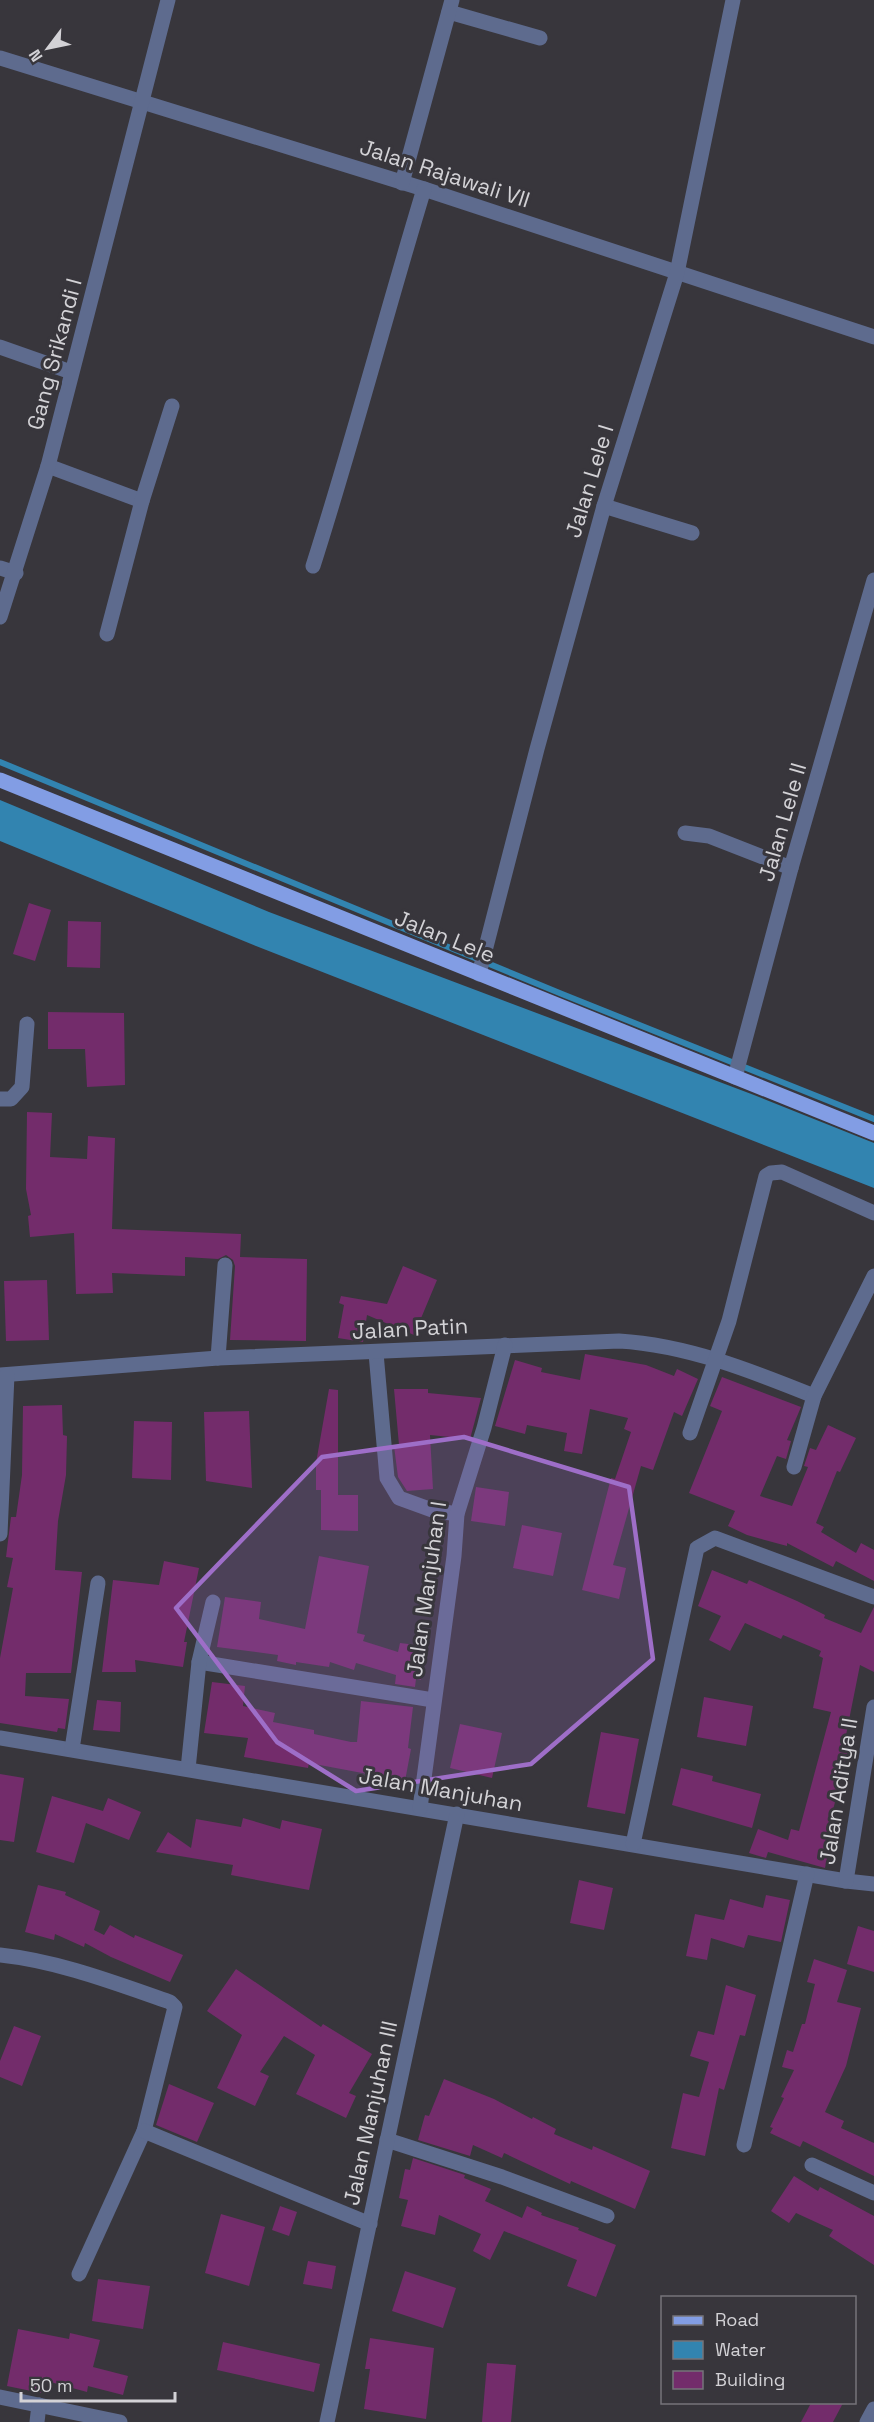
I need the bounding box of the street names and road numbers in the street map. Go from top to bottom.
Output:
street label: Jalan Rajawali VII [356,132,534,214]
street label: Gang Srikandi I [20,275,88,433]
street label: Jalan Lele I [559,421,619,541]
street label: Jalan Lele II [752,759,812,885]
street label: Jalan Lele [391,903,499,969]
street label: Jalan Patin [351,1311,469,1345]
street label: Jalan Manjuhan I [400,1499,452,1679]
street label: Jalan Aditya II [813,1716,863,1866]
street label: Jalan Manjuhan [357,1761,525,1817]
street label: Jalan Manjuhan III [337,2018,403,2208]

